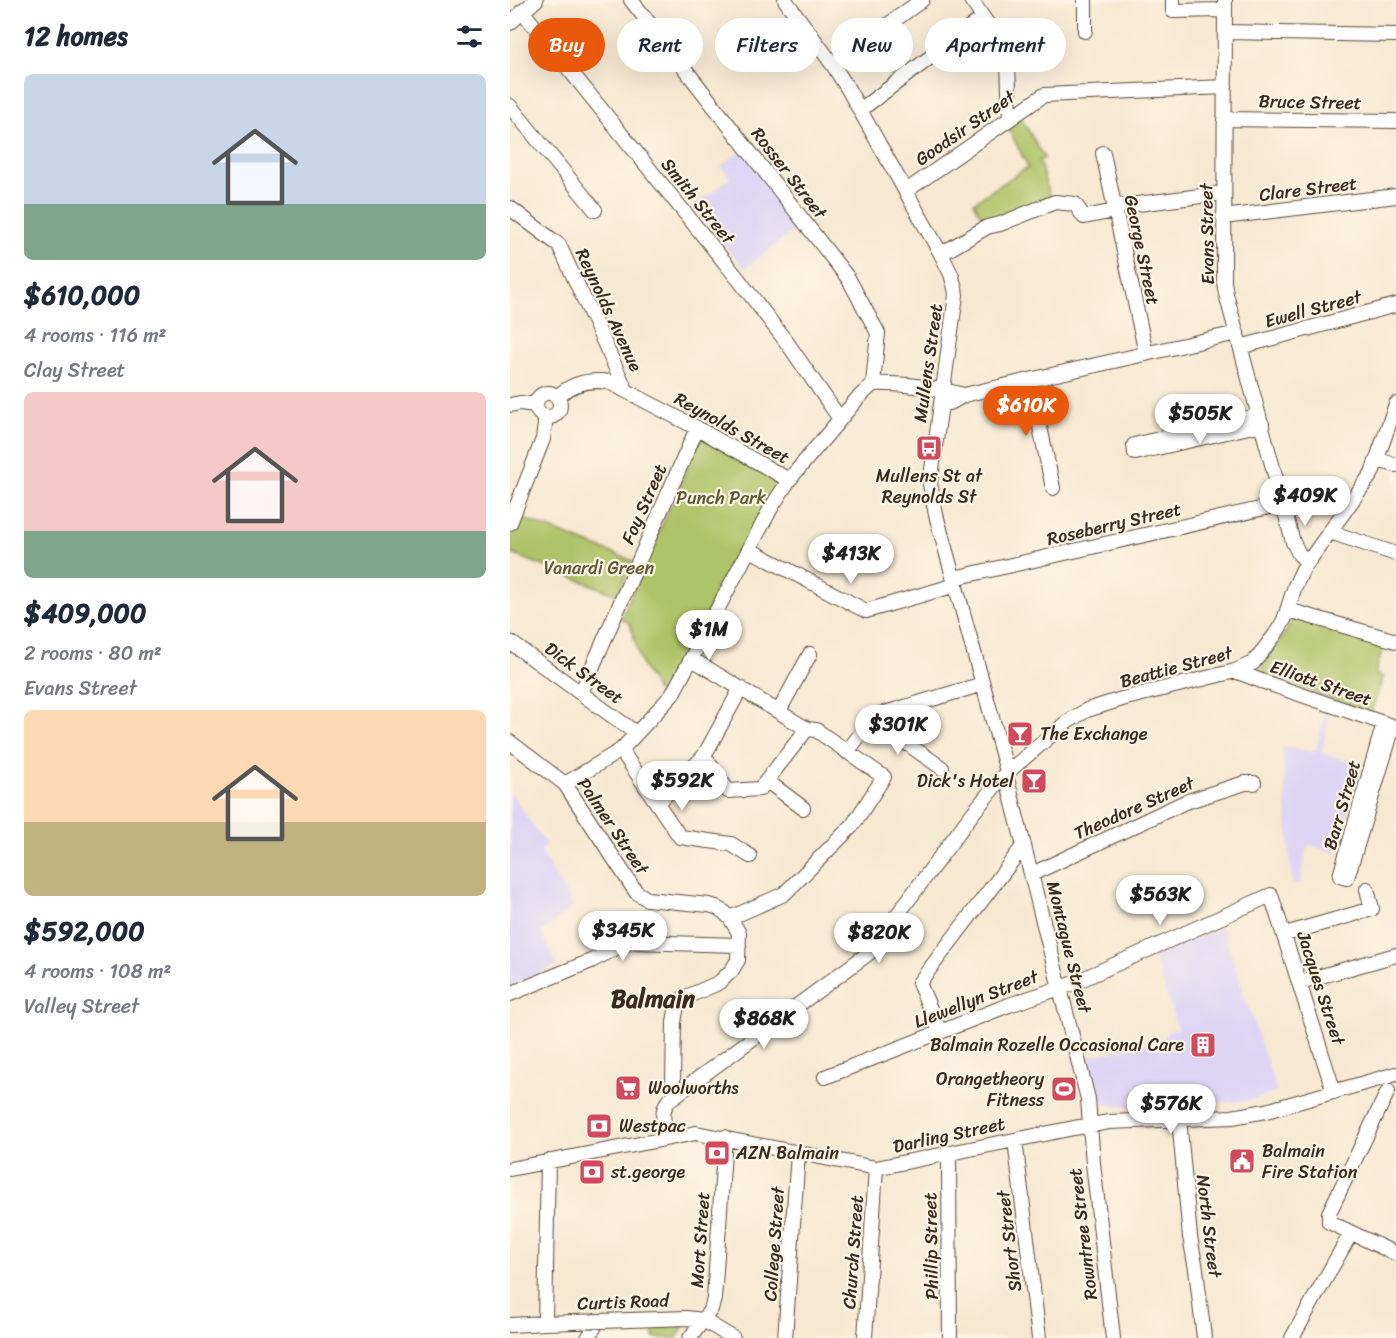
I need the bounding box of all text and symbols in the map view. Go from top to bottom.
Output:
text: 12 homes [24,13,128,59]
chip: Buy [528,18,605,72]
chip: Rent [617,18,703,72]
chip: Filters [715,18,819,72]
chip: New [831,18,913,72]
chip: Apartment [925,18,1066,72]
icon: filters [453,20,486,53]
street label: Goodsir Street [908,81,1023,175]
street label: Bruce Street [1258,85,1362,119]
icon: home [201,113,309,221]
street label: Rosser Street [743,120,836,227]
street label: Smith Street [653,150,744,252]
street label: Clare Street [1257,167,1359,211]
street label: Evans Street [1190,182,1224,285]
street label: George Street [1115,192,1169,308]
street label: Reynolds Avenue [566,243,652,378]
text: $610,000 [24,272,140,318]
street label: Ewell Street [1261,281,1366,337]
street label: Mullens Street [904,301,952,424]
text: 4 rooms · 116 m² [24,318,166,353]
text: Clay Street [24,353,125,388]
street label: Reynolds Street [668,383,796,473]
pin: $610K [984,386,1068,437]
text: $610K [997,388,1055,423]
pin: $505K [1158,394,1242,445]
text: $505K [1169,396,1231,431]
icon: home [201,431,309,539]
bus stop icon: Mullens St at Reynolds St [914,433,944,463]
street label: Foy Street [612,458,676,549]
place label: Mullens St at Reynolds St [876,460,983,513]
pin: $409K [1263,476,1347,527]
text: $409K [1273,478,1337,513]
park label: Punch Park [676,482,766,514]
street label: Roseberry Street [1044,493,1184,555]
pin: $413K [809,534,893,585]
text: $413K [822,536,880,571]
park label: Vanardi Green [544,552,655,584]
text: $409,000 [24,590,146,636]
pin: $1M [680,610,738,661]
text: $1M [690,612,728,647]
street label: Dick Street [538,633,630,713]
text: 2 rooms · 80 m² [24,636,162,671]
street label: Beattie Street [1116,636,1236,697]
street label: Elliott Street [1266,651,1376,715]
text: Evans Street [24,671,137,706]
pin: $301K [856,705,940,756]
text: $301K [869,707,927,742]
place label: The Exchange [1040,718,1148,750]
bar icon: The Exchange [1005,719,1035,749]
icon: home [201,749,309,857]
street label: Barr Street [1314,756,1370,854]
pin: $592K [640,761,724,812]
text: $592K [651,763,713,798]
place label: Dick's Hotel [917,765,1015,797]
bar icon: Dick's Hotel [1019,766,1049,796]
street label: Theodore Street [1068,767,1200,849]
street label: Palmer Street [568,771,658,882]
pin: $563K [1118,875,1202,926]
text: $563K [1130,877,1190,912]
street label: Montague Street [1037,878,1101,1017]
text: $592,000 [24,908,145,954]
pin: $345K [581,911,665,962]
text: $345K [592,913,654,948]
pin: $820K [837,913,921,964]
text: $820K [848,915,910,950]
street label: Jacques Street [1287,926,1355,1050]
text: 4 rooms · 108 m² [24,954,171,989]
street label: Llewellyn Street [909,960,1043,1037]
district label: Balmain [611,978,695,1020]
text: Valley Street [24,989,139,1024]
pin: $868K [722,999,806,1050]
text: $868K [733,1001,795,1036]
place label: Balmain Rozelle Occasional Care [930,1029,1184,1061]
building icon: Balmain Rozelle Occasional Care [1188,1030,1218,1060]
place label: Orangetheory Fitness [936,1063,1045,1116]
place label: Woolworths [648,1072,739,1104]
supermarket icon: Woolworths [613,1073,643,1103]
sports icon: Orangetheory Fitness [1049,1074,1079,1104]
pin: $576K [1129,1084,1213,1135]
text: $576K [1141,1086,1201,1121]
street label: Darling Street [890,1107,1008,1162]
place label: Westpac [619,1110,686,1142]
bank icon: Westpac [584,1111,614,1141]
place label: Balmain Fire Station [1262,1135,1358,1188]
place label: AZN Balmain [735,1137,839,1169]
bank icon: AZN Balmain [702,1138,732,1168]
public building icon: Balmain Fire Station [1227,1146,1257,1176]
place label: st.george [610,1156,686,1188]
bank icon: st.george [577,1157,607,1187]
street label: Rowntree Street [1059,1166,1107,1302]
street label: North Street [1187,1173,1231,1280]
street label: College Street [754,1185,794,1302]
street label: Short Street [987,1188,1031,1293]
street label: Mort Street [681,1191,719,1289]
street label: Phillip Street [914,1192,948,1300]
street label: Church Street [833,1194,873,1310]
street label: Curtis Road [577,1284,671,1320]

